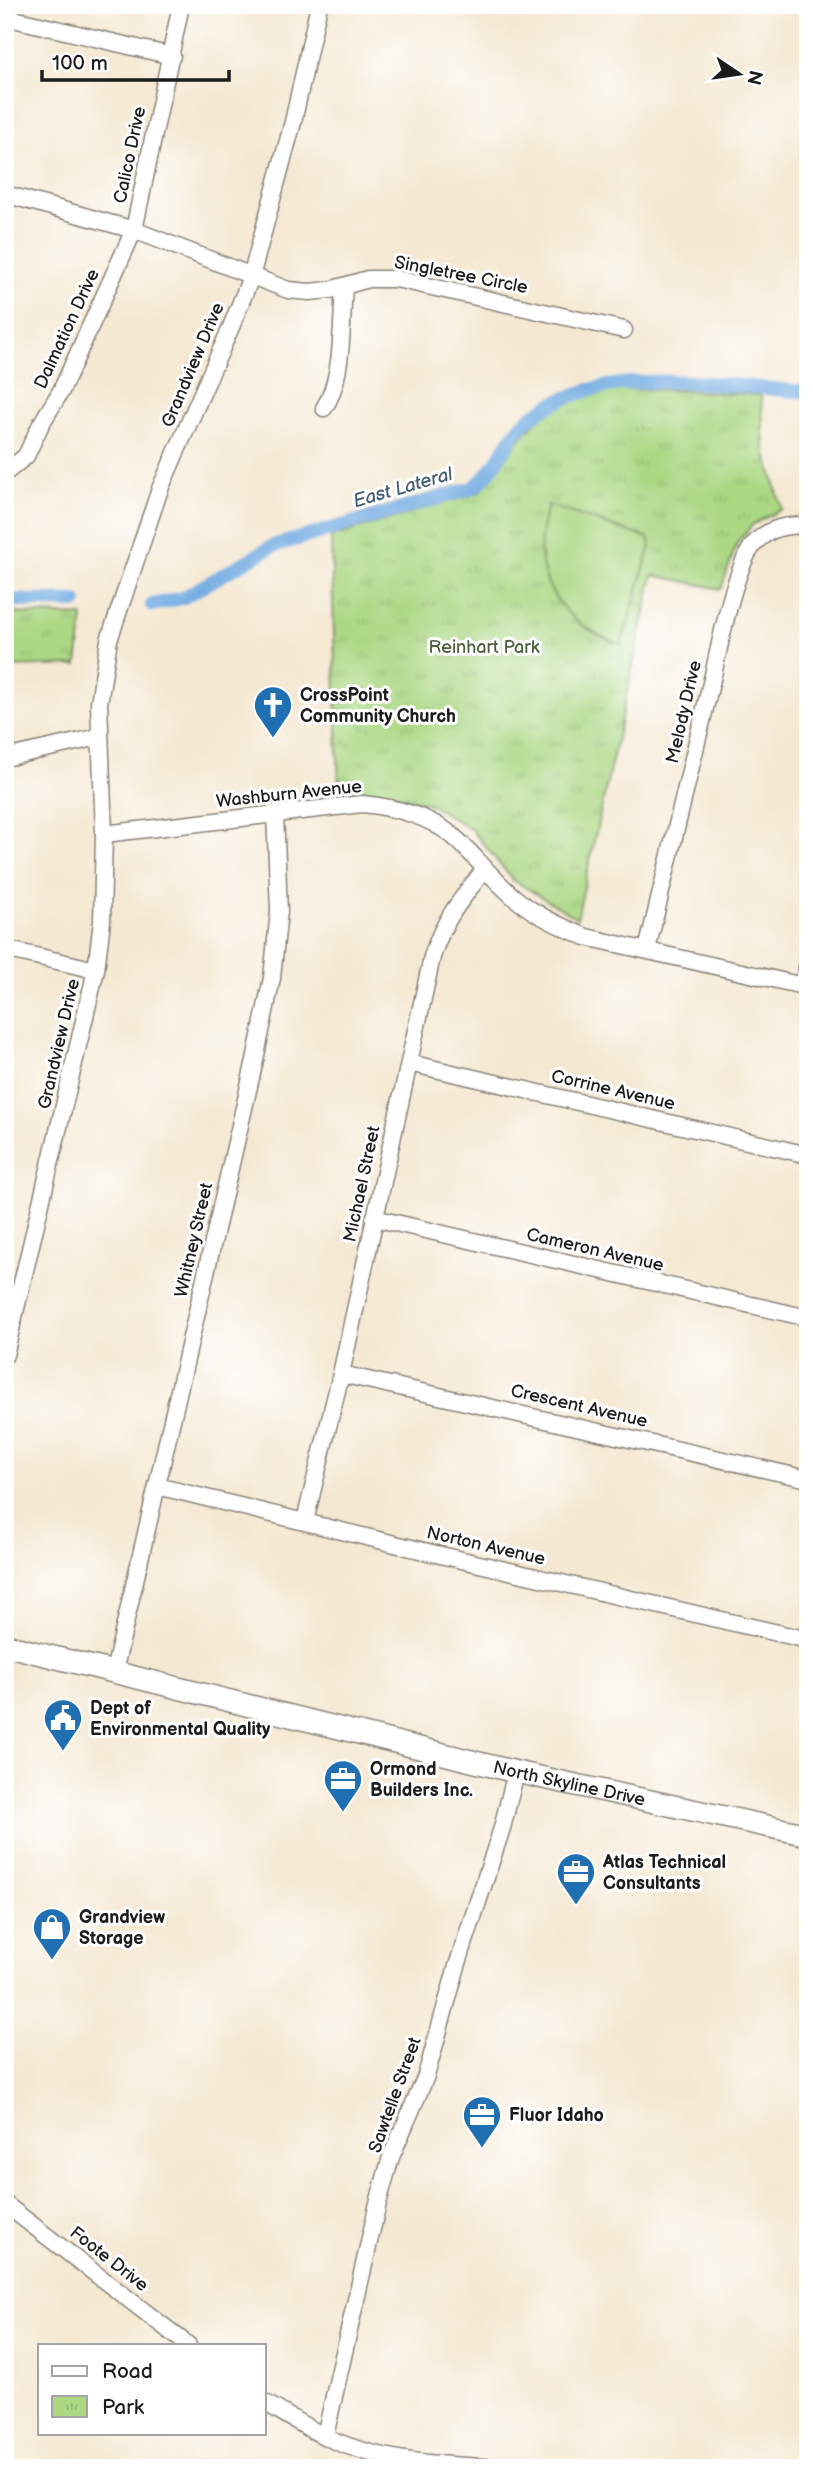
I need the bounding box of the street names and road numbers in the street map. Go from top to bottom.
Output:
street label: Calico Drive [110,104,151,205]
street label: Singletree Circle [393,252,530,298]
street label: Dalmation Drive [30,266,104,392]
street label: Grandview Drive [157,299,229,430]
street label: Melody Drive [662,658,706,765]
street label: Washburn Avenue [215,776,363,812]
street label: Grandview Drive [34,976,84,1111]
street label: Corrine Avenue [549,1066,677,1115]
street label: Michael Street [339,1124,385,1244]
street label: Whitney Street [171,1180,217,1299]
street label: Cameron Avenue [524,1224,666,1276]
street label: Crescent Avenue [509,1380,650,1432]
street label: Norton Avenue [425,1522,548,1570]
street label: North Skyline Drive [491,1756,648,1810]
street label: Sawtelle Street [364,2034,426,2156]
street label: Foote Drive [66,2222,152,2296]

